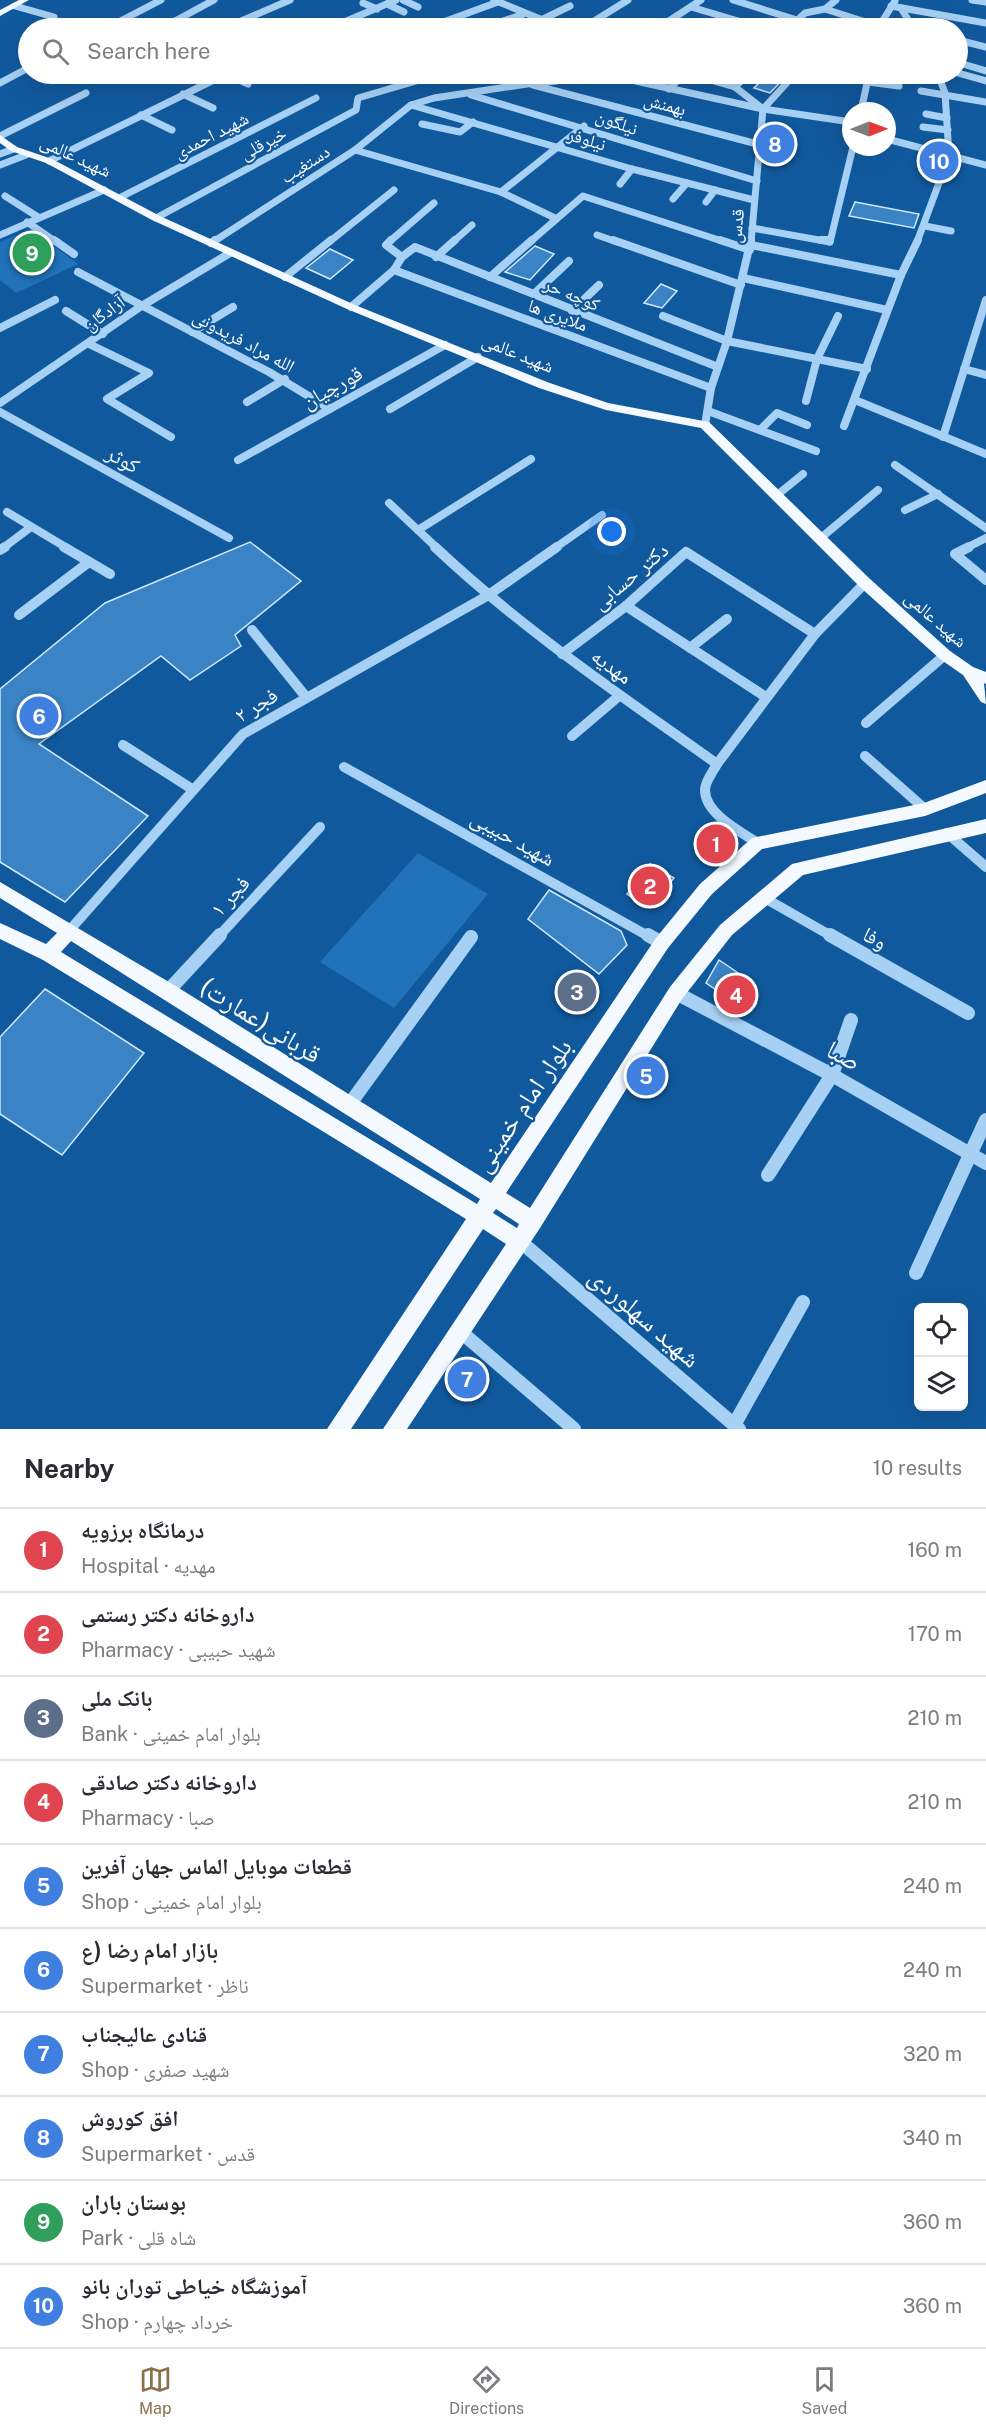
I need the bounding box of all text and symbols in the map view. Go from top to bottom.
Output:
search box [18,18,968,84]
icon: search [39,35,72,68]
text: Search here [87,38,211,64]
street label: بهمنش [641,88,688,121]
north arrow [842,102,896,156]
street label: نیلگون [593,105,641,140]
street label: شهید احمدی [170,107,252,164]
street label: خیرقلی [236,122,290,165]
pin: 8 [756,122,794,166]
street label: نیلوفر [564,123,609,155]
street label: شهید عالمی [37,131,115,182]
pin: 10 [920,138,958,184]
street label: دستغیب [276,140,334,188]
street label: قدس [724,208,749,244]
pin: 9 [12,230,51,276]
street label: کوچه حر [540,272,604,316]
street label: آزادگان [79,291,130,336]
street label: ملایری ها [525,295,591,336]
street label: الله مراد فریدونی [189,305,298,377]
street label: شهید عالمی [479,329,557,378]
street label: قورچیان [297,360,367,414]
street label: کوثر [101,439,144,478]
your location [597,517,626,546]
street label: دکتر حسابی [587,537,674,616]
street label: شهید عالمی [900,586,971,652]
street label: مهدیه [587,643,637,689]
street label: فجر ۲ [230,682,282,728]
pin: 6 [20,694,58,738]
street label: شهید حبیبی [466,805,559,872]
pin: 1 [696,822,736,866]
pin: 2 [630,864,670,908]
street label: فجر ۱ [205,871,255,921]
street label: وفا [858,921,892,955]
pin: 3 [558,970,596,1014]
street label: (عمارت)قربانی [194,971,327,1070]
pin: 4 [716,972,756,1018]
street label: بلوار امام خمینی [466,1033,580,1179]
street label: صبا [821,1033,867,1077]
pin: 5 [626,1054,666,1098]
street label: شهید سهلوردی [582,1260,707,1375]
map controls [914,1303,968,1411]
button: locate [914,1303,968,1357]
pin: 7 [448,1356,486,1402]
button: layers [914,1357,968,1411]
text: Nearby [24,1453,114,1484]
text: 10 results [873,1456,962,1480]
text: درمانگاه برزویه [81,1517,204,1543]
text: 1 [39,1538,48,1562]
text: 160 m [907,1538,962,1562]
text: Hospital · مهدیه [81,1554,216,1578]
text: داروخانه دکتر رستمی [81,1601,255,1627]
text: 2 [37,1622,50,1646]
text: 170 m [908,1622,962,1646]
text: Pharmacy · شهید حبیبی [81,1638,276,1662]
text: بانک ملی [81,1685,152,1711]
text: 3 [37,1706,50,1730]
text: 210 m [908,1706,962,1730]
text: Bank · بلوار امام خمینی [81,1722,261,1746]
text: داروخانه دکتر صادقی [81,1769,257,1795]
text: 4 [37,1790,50,1814]
text: 210 m [908,1790,962,1814]
text: Pharmacy · صبا [81,1806,215,1830]
text: قطعات موبایل الماس جهان آفرین [81,1853,352,1879]
text: 5 [37,1874,50,1898]
text: 240 m [903,1874,962,1898]
text: Shop · بلوار امام خمینی [81,1890,262,1914]
text: بازار امام رضا (ع [81,1937,218,1963]
text: 6 [37,1958,50,1982]
text: 240 m [903,1958,962,1982]
text: Supermarket · ناظر [81,1974,249,1998]
text: قنادی عالیجناب [81,2021,207,2047]
text: 7 [37,2042,50,2066]
text: 320 m [903,2042,962,2066]
text: Shop · شهید صفری [81,2058,229,2082]
text: افق کوروش [81,2105,179,2131]
text: 8 [37,2126,50,2150]
text: 340 m [902,2126,962,2150]
text: Supermarket · قدس [81,2142,255,2166]
text: بوستان باران [81,2189,186,2215]
text: 9 [37,2210,50,2234]
text: 360 m [903,2210,962,2234]
text: Park · شاه قلی [81,2226,196,2250]
text: آموزشگاه خیاطی توران بانو [81,2273,307,2299]
text: 10 [33,2294,54,2318]
text: 360 m [903,2294,962,2318]
text: Shop · خرداد چهارم [81,2310,233,2334]
tab: Map [139,2363,172,2418]
tab: Directions [449,2363,524,2418]
tab: Saved [802,2363,847,2418]

